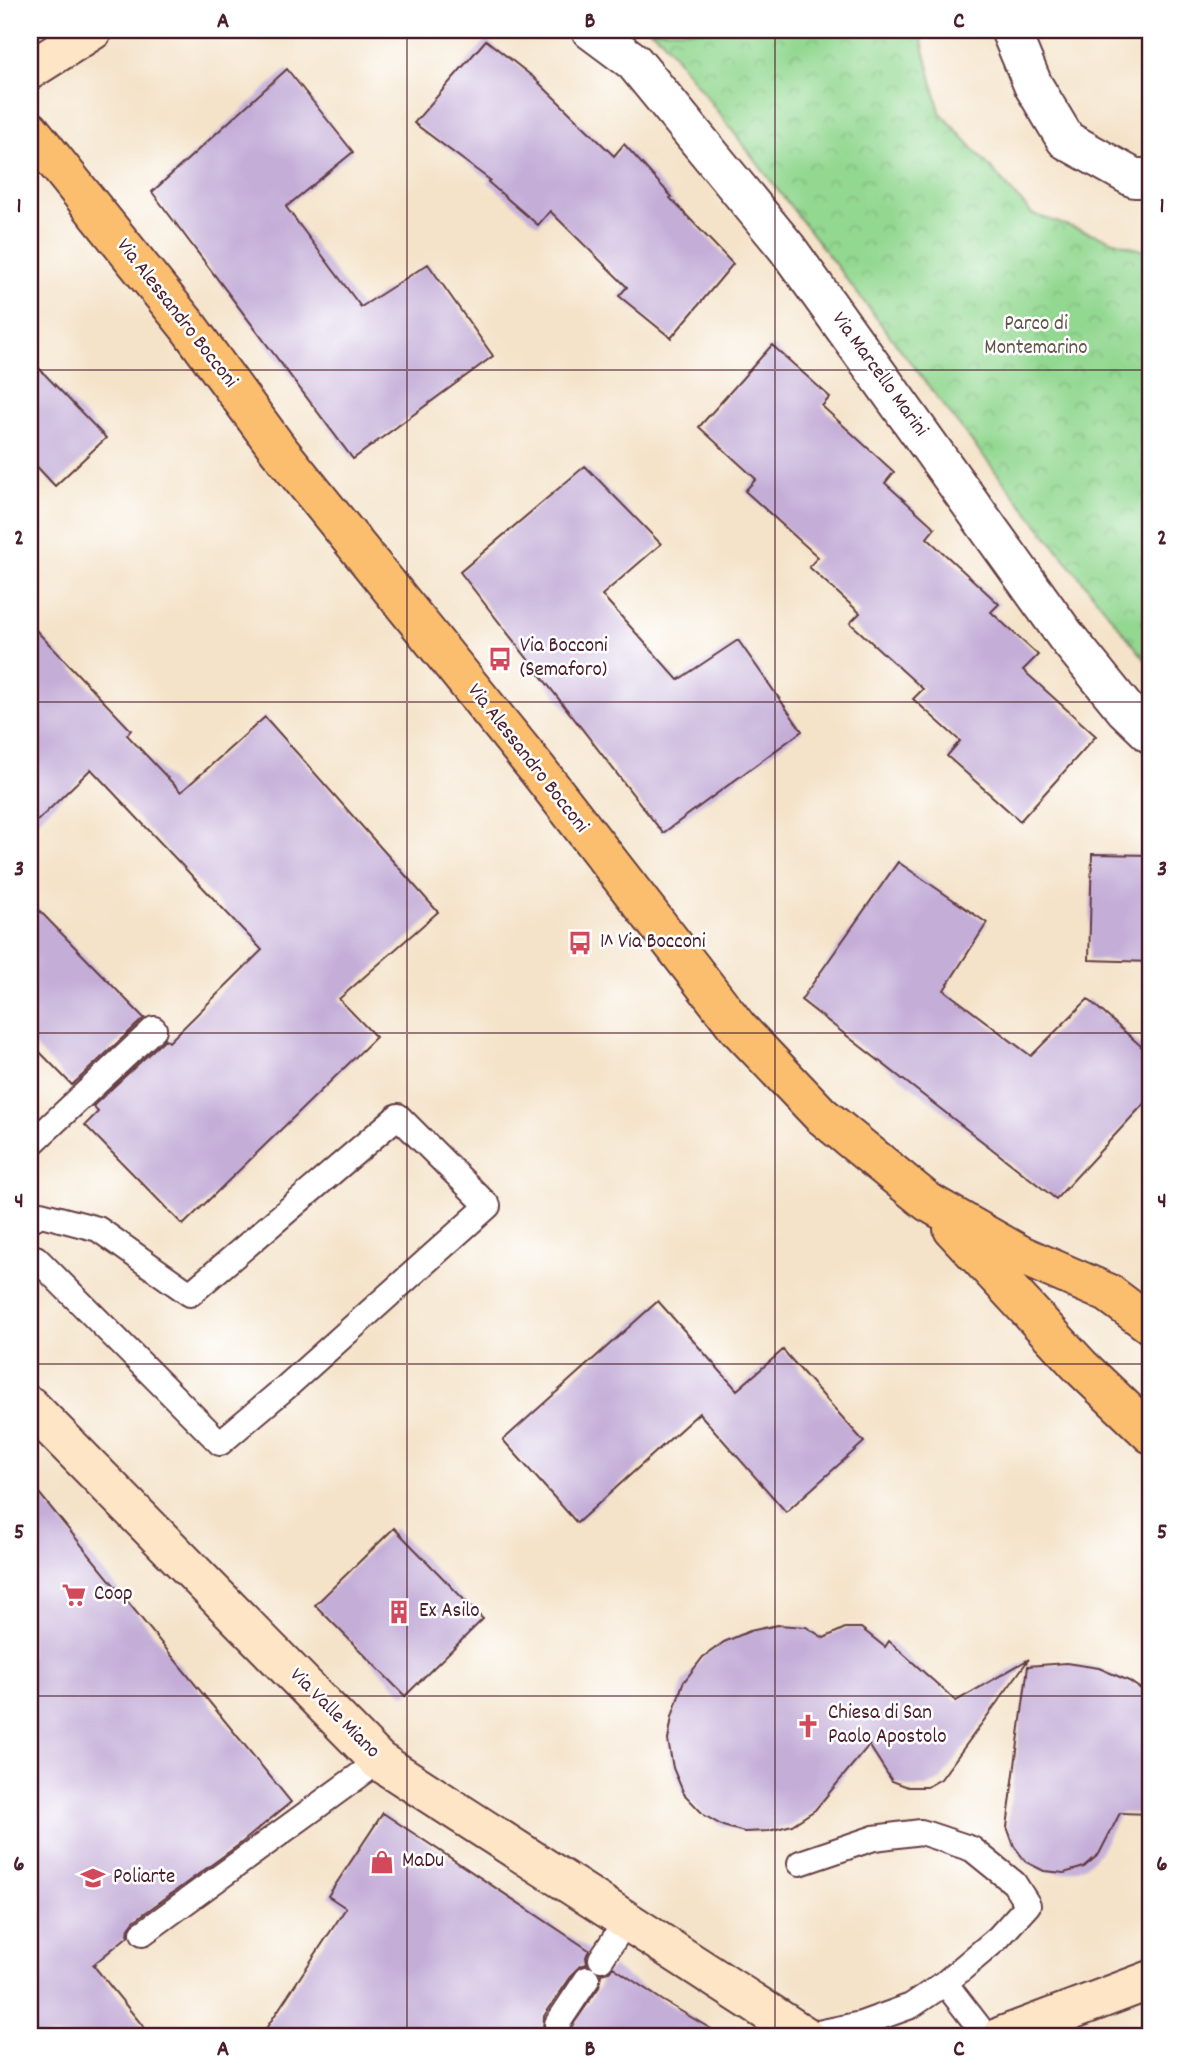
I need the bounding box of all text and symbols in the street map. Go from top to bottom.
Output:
text: A [217,6,229,39]
text: B [585,6,596,39]
text: C [953,6,965,39]
text: 1 [16,191,22,224]
text: 1 [1159,191,1165,224]
street label: Via Alessandro Bocconi [108,233,244,395]
street label: Via Marcello Marini [823,306,935,444]
park label: Parco di Montemarino [984,310,1088,364]
text: 2 [14,523,24,556]
text: 2 [1157,523,1167,556]
place label: Via Bocconi (Semaforo) [520,632,608,686]
bus stop icon: Via Bocconi (Semaforo) [486,645,514,673]
street label: Via Alessandro Bocconi [459,678,595,840]
text: 3 [14,854,24,887]
text: 3 [1157,854,1167,887]
place label: 1^ Via Bocconi [600,928,706,958]
bus stop icon: 1^ Via Bocconi [566,929,594,957]
text: 4 [14,1186,24,1219]
text: 4 [1157,1186,1167,1219]
text: 5 [14,1517,24,1550]
text: 5 [1157,1517,1167,1550]
place label: Coop [94,1580,133,1610]
supermarket icon: Coop [60,1581,88,1609]
place label: Ex Asilo [419,1597,480,1627]
building icon: Ex Asilo [385,1598,413,1626]
street label: Via Valle Miano [282,1662,386,1766]
place label: Chiesa di San Paolo Apostolo [828,1699,947,1753]
church icon: Chiesa di San Paolo Apostolo [794,1712,822,1740]
place label: MaDu [402,1847,444,1877]
shop icon: MaDu [368,1848,396,1876]
text: 6 [13,1849,25,1882]
text: 6 [1156,1849,1168,1882]
place label: Poliarte [113,1863,175,1893]
school or university icon: Poliarte [79,1864,107,1892]
text: A [217,2034,229,2066]
text: B [585,2034,596,2066]
text: C [953,2034,965,2066]

